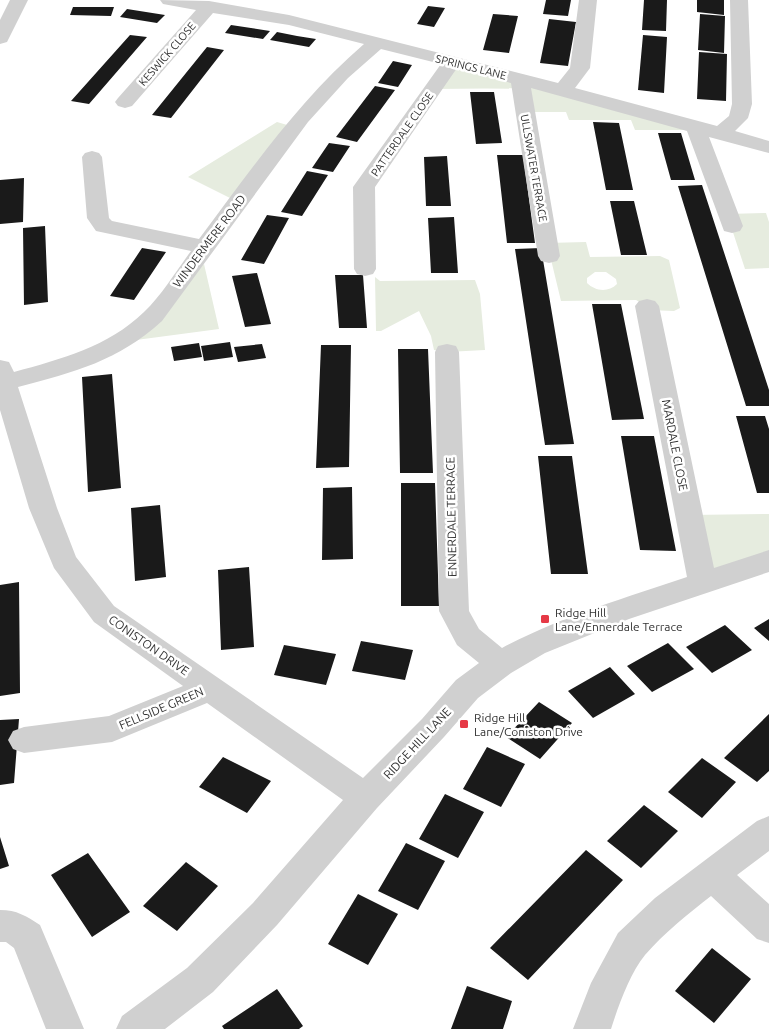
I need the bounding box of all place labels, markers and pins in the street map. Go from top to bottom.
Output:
place label: Ridge Hill Lane/Ennerdale Terrace [555,606,683,633]
marker: Ridge Hill Lane/Ennerdale Terrace [539,613,551,625]
place label: Ridge Hill Lane/Coniston Drive [474,711,583,738]
marker: Ridge Hill Lane/Coniston Drive [458,718,470,730]

